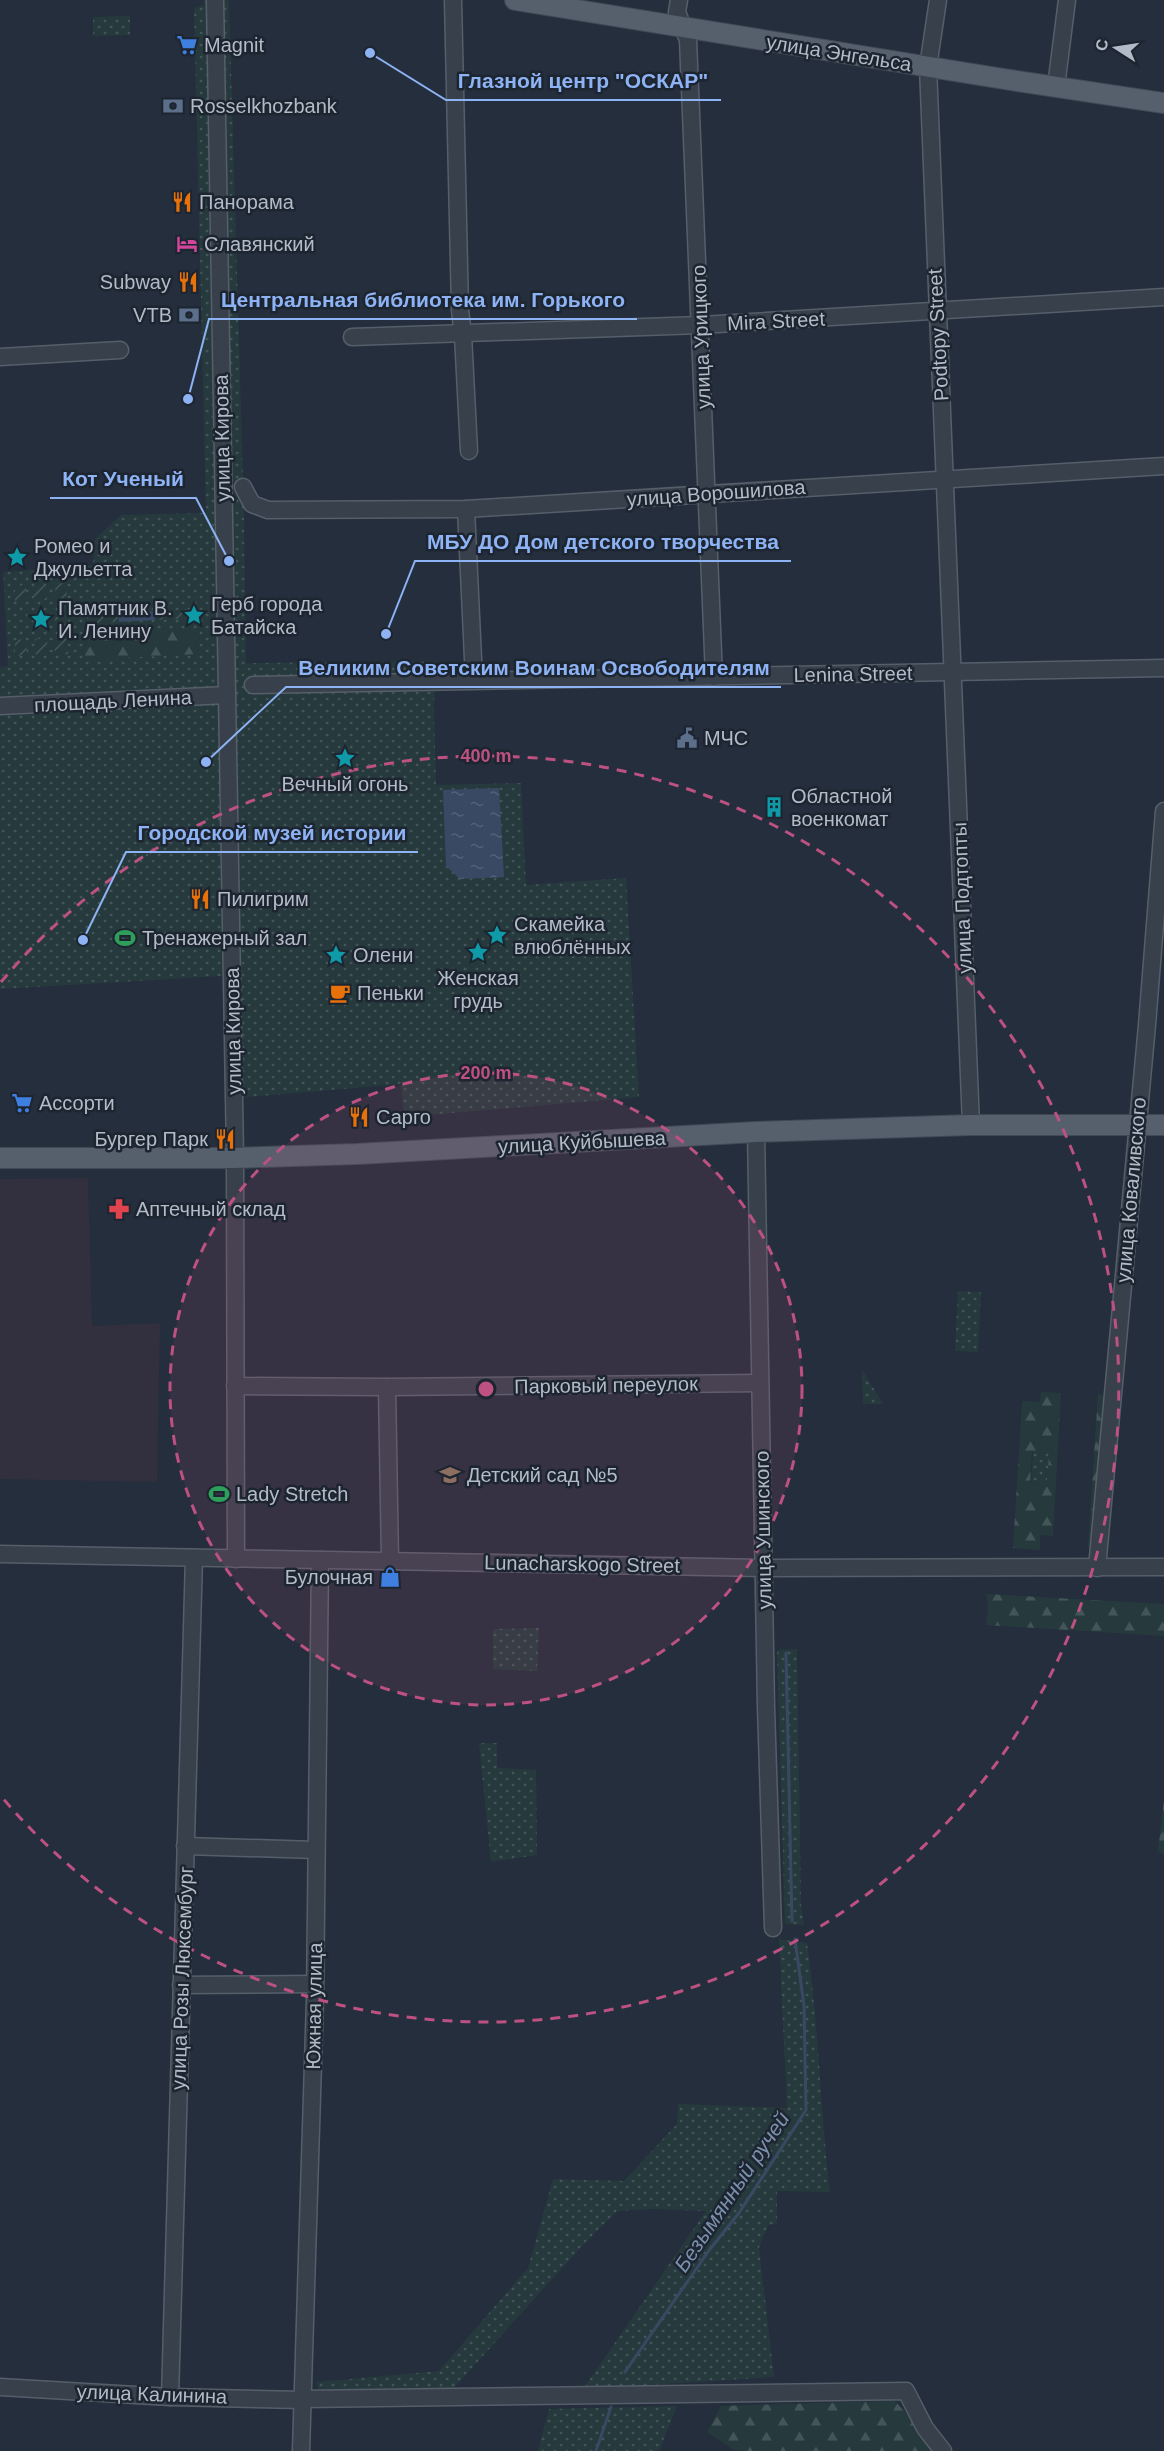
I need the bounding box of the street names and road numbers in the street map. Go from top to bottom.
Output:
street label: улица Энгельса [765,31,914,75]
street label: улица Урицкого [687,265,715,409]
street label: Podtopy Street [924,268,952,402]
street label: Mira Street [727,307,826,335]
street label: улица Кирова [210,373,234,502]
street label: улица Ворошилова [626,476,807,510]
street label: Lenina Street [793,662,913,686]
street label: площадь Ленина [34,686,193,716]
street label: улица Подтопты [948,822,976,974]
street label: улица Кирова [221,966,245,1095]
street label: улица Коваливского [1112,1096,1150,1284]
street label: улица Куйбышева [498,1127,667,1157]
street label: Парковый переулок [514,1372,698,1398]
street label: улица Ушинского [751,1450,775,1610]
street label: Lunacharskogo Street [484,1551,680,1577]
street label: улица Розы Люксембург [167,1866,197,2090]
street label: Южная улица [302,1941,326,2070]
street label: улица Калинина [76,2380,228,2408]

